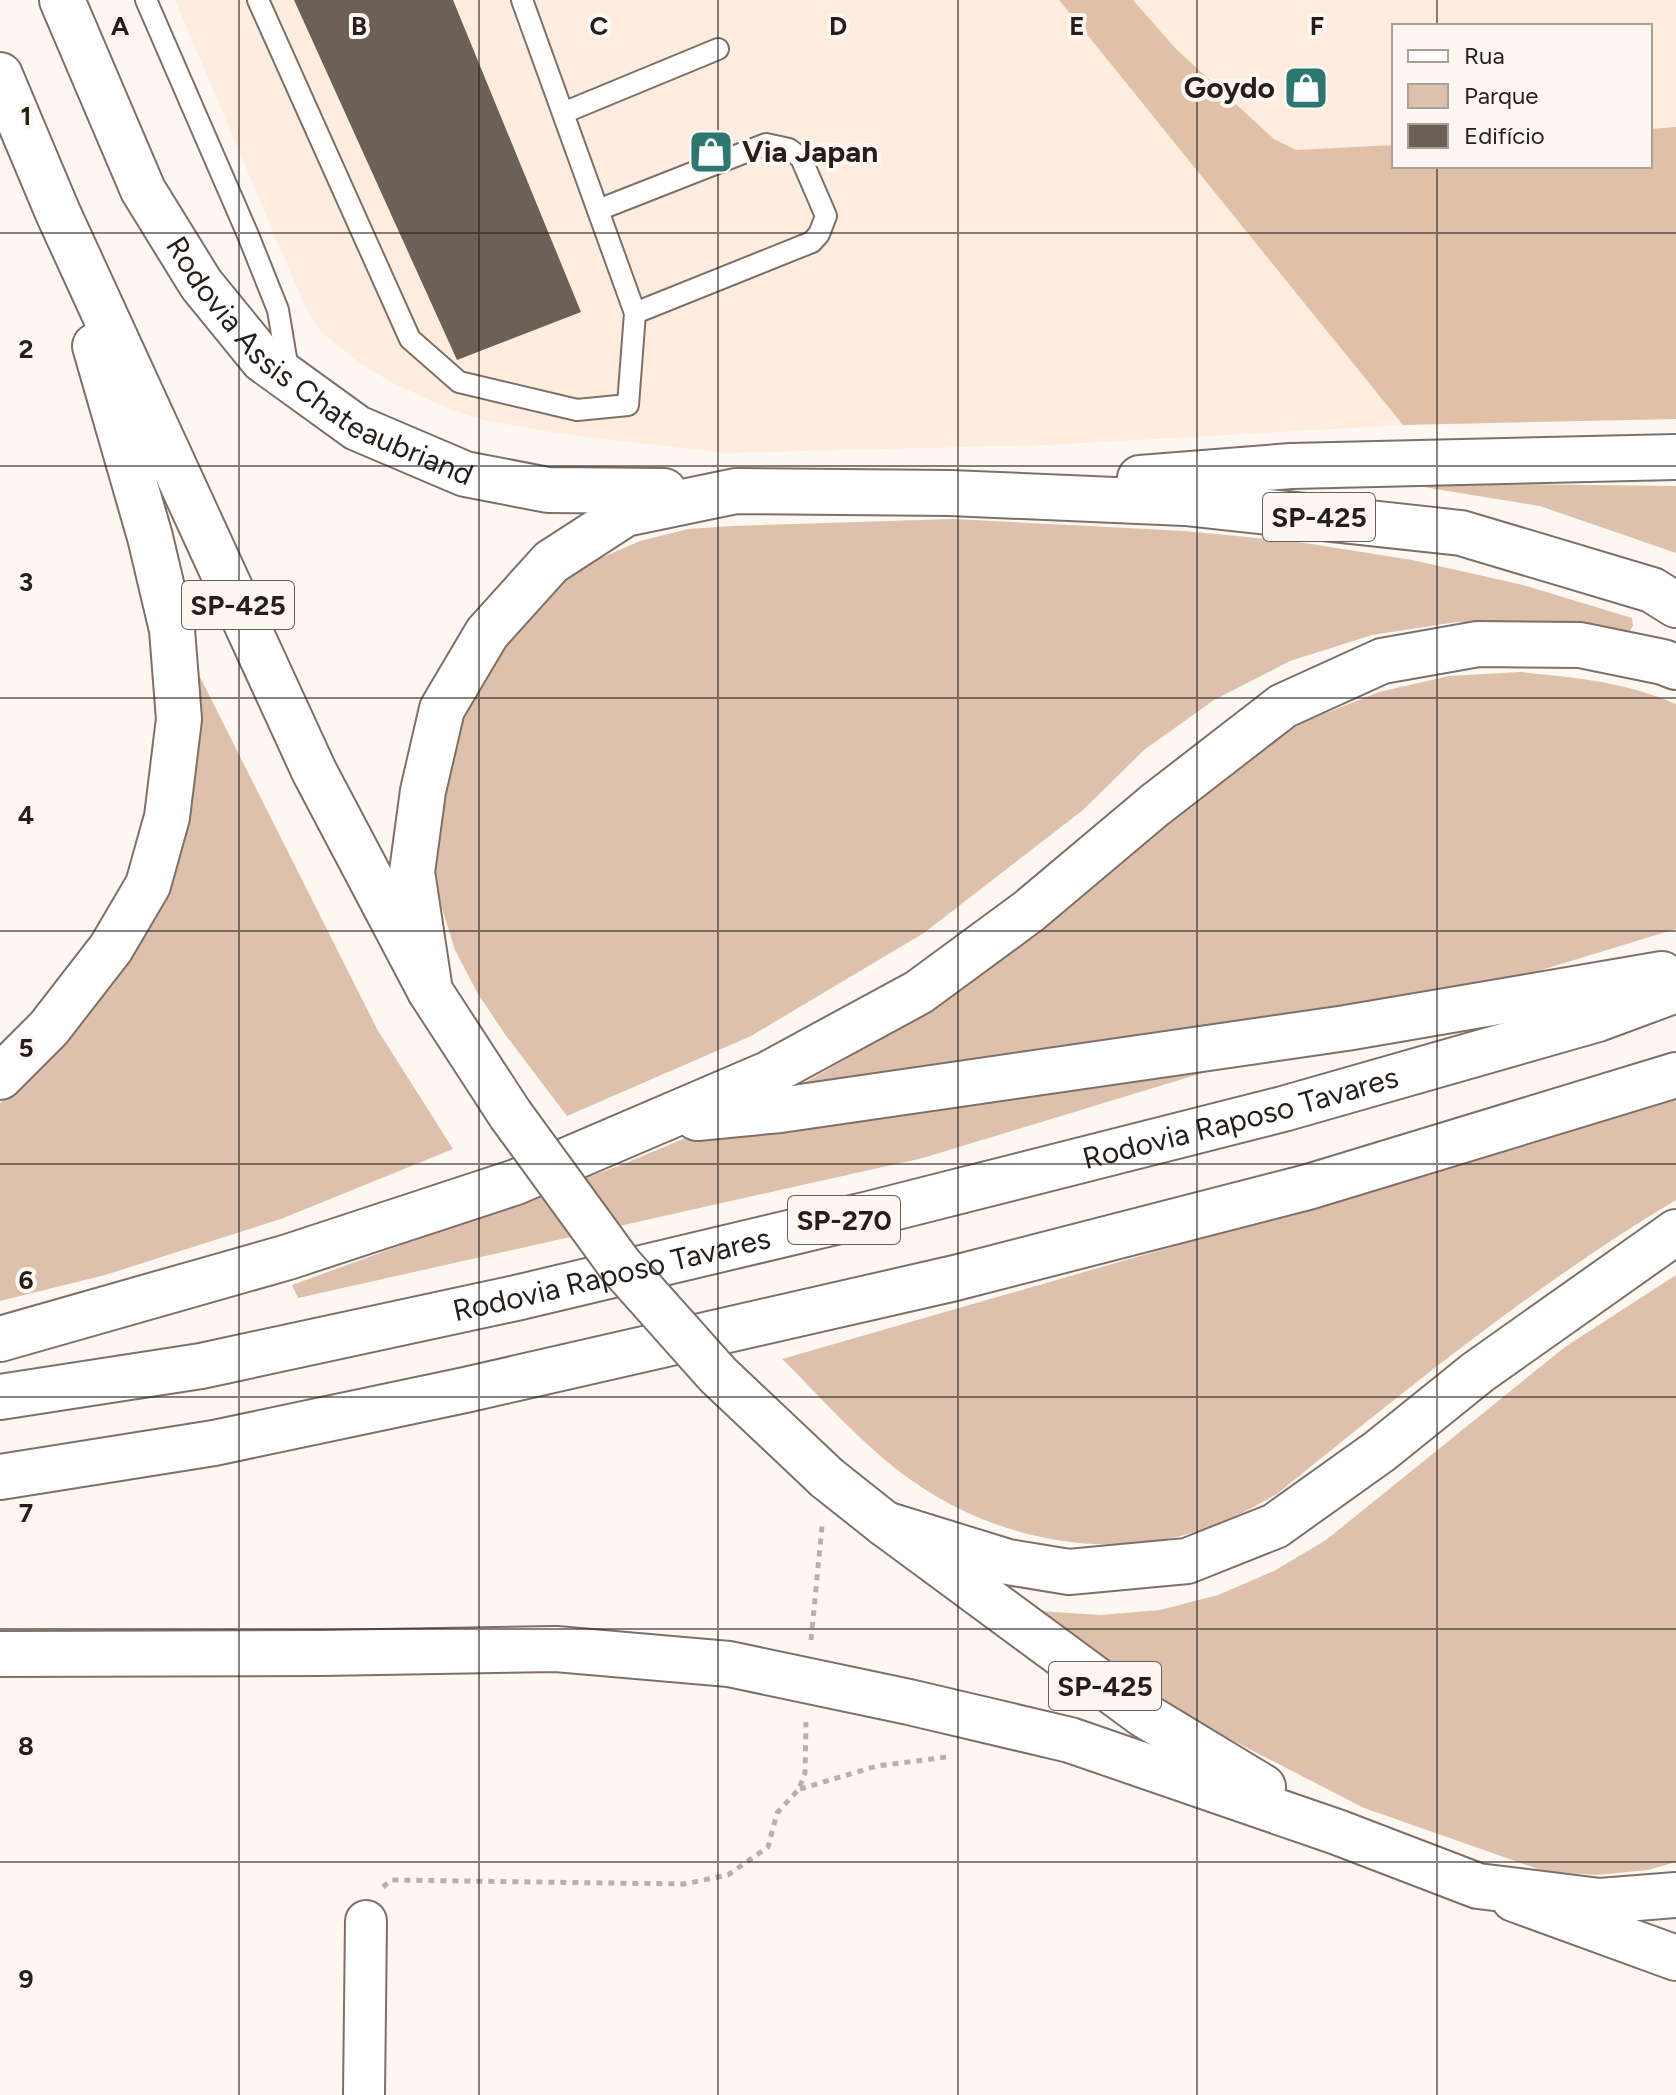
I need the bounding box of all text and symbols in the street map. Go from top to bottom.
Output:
text: A [111,10,130,42]
text: B [351,10,367,42]
text: C [590,10,609,42]
text: D [829,10,847,42]
text: E [1069,10,1085,42]
text: F [1310,10,1324,42]
legend [1392,24,1652,168]
text: Rua [1464,41,1505,70]
shop icon: Goydo [1282,64,1330,112]
place label: Goydo [1184,69,1275,106]
text: Parque [1464,81,1538,110]
text: 1 [21,100,31,132]
text: Edifício [1464,121,1545,150]
shop icon: Via Japan [687,128,735,176]
place label: Via Japan [742,133,878,170]
street label: Rodovia Assis Chateaubriand [158,230,479,493]
text: 2 [18,333,34,365]
road number: SP-425 [1263,493,1375,541]
text: 3 [19,566,33,598]
road number: SP-425 [182,581,294,629]
text: 4 [18,799,34,831]
text: 5 [18,1032,34,1064]
street label: Rodovia Raposo Tavares [1079,1058,1402,1177]
road number: SP-270 [788,1196,900,1244]
street label: Rodovia Raposo Tavares [449,1219,774,1329]
text: 6 [18,1264,34,1296]
text: 7 [19,1497,33,1529]
road number: SP-425 [1049,1662,1161,1710]
text: 8 [18,1730,34,1762]
text: 9 [18,1963,34,1995]

